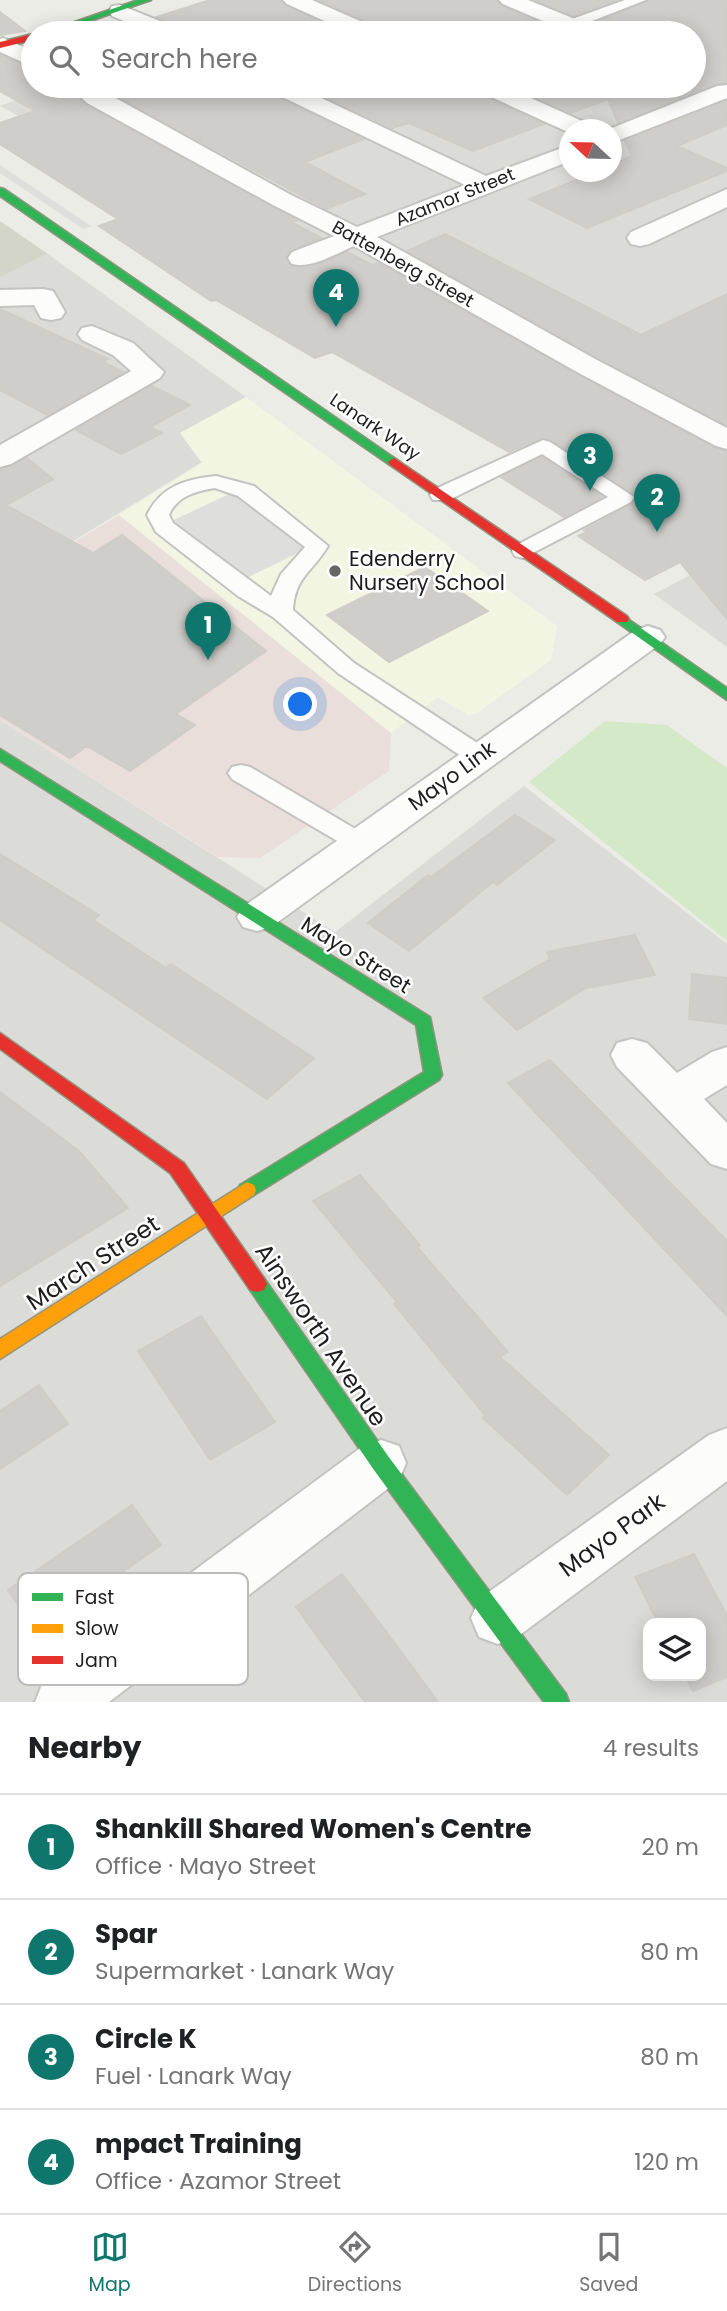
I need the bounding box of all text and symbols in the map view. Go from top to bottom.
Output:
search box [21,21,706,98]
icon: search [45,41,83,79]
text: Search here [101,41,258,77]
north arrow [559,119,622,182]
street label: Azamor Street [391,161,518,232]
street label: Battenberg Street [328,214,479,313]
pin: 4 [313,269,359,327]
street label: Lanark Way [325,387,426,466]
pin: 3 [567,433,613,491]
pin: 2 [634,474,680,532]
place label: Edenderry Nursery School [349,544,505,597]
marker: Edenderry Nursery School [327,563,343,579]
pin: 1 [185,602,231,660]
your location [283,687,317,721]
street label: Mayo Link [402,734,501,817]
street label: Mayo Street [296,909,417,1000]
street label: March Street [20,1207,166,1318]
street label: Ainsworth Avenue [248,1237,395,1433]
street label: Mayo Park [552,1485,672,1584]
legend [18,1573,248,1685]
text: Fast [75,1584,114,1611]
text: Slow [75,1615,119,1642]
map controls [643,1618,706,1681]
button: layers [643,1618,706,1681]
text: Jam [75,1647,117,1674]
text: Nearby [28,1726,142,1769]
text: 4 results [603,1732,699,1764]
text: Shankill Shared Women's Centre [95,1811,532,1847]
text: 1 [47,1831,55,1863]
text: 20 m [641,1831,699,1863]
text: Office · Mayo Street [95,1850,316,1882]
text: Spar [95,1916,157,1952]
text: 2 [44,1936,58,1968]
text: 80 m [640,1936,699,1968]
text: Supermarket · Lanark Way [95,1955,394,1987]
text: Circle K [95,2021,197,2057]
text: 3 [44,2041,58,2073]
text: 80 m [640,2041,699,2073]
text: Fuel · Lanark Way [95,2060,292,2092]
text: mpact Training [95,2126,302,2162]
text: 4 [43,2146,59,2178]
text: 120 m [634,2146,699,2178]
text: Office · Azamor Street [95,2165,341,2197]
tab: Map [89,2228,131,2299]
tab: Directions [308,2228,402,2299]
tab: Saved [579,2228,638,2299]

